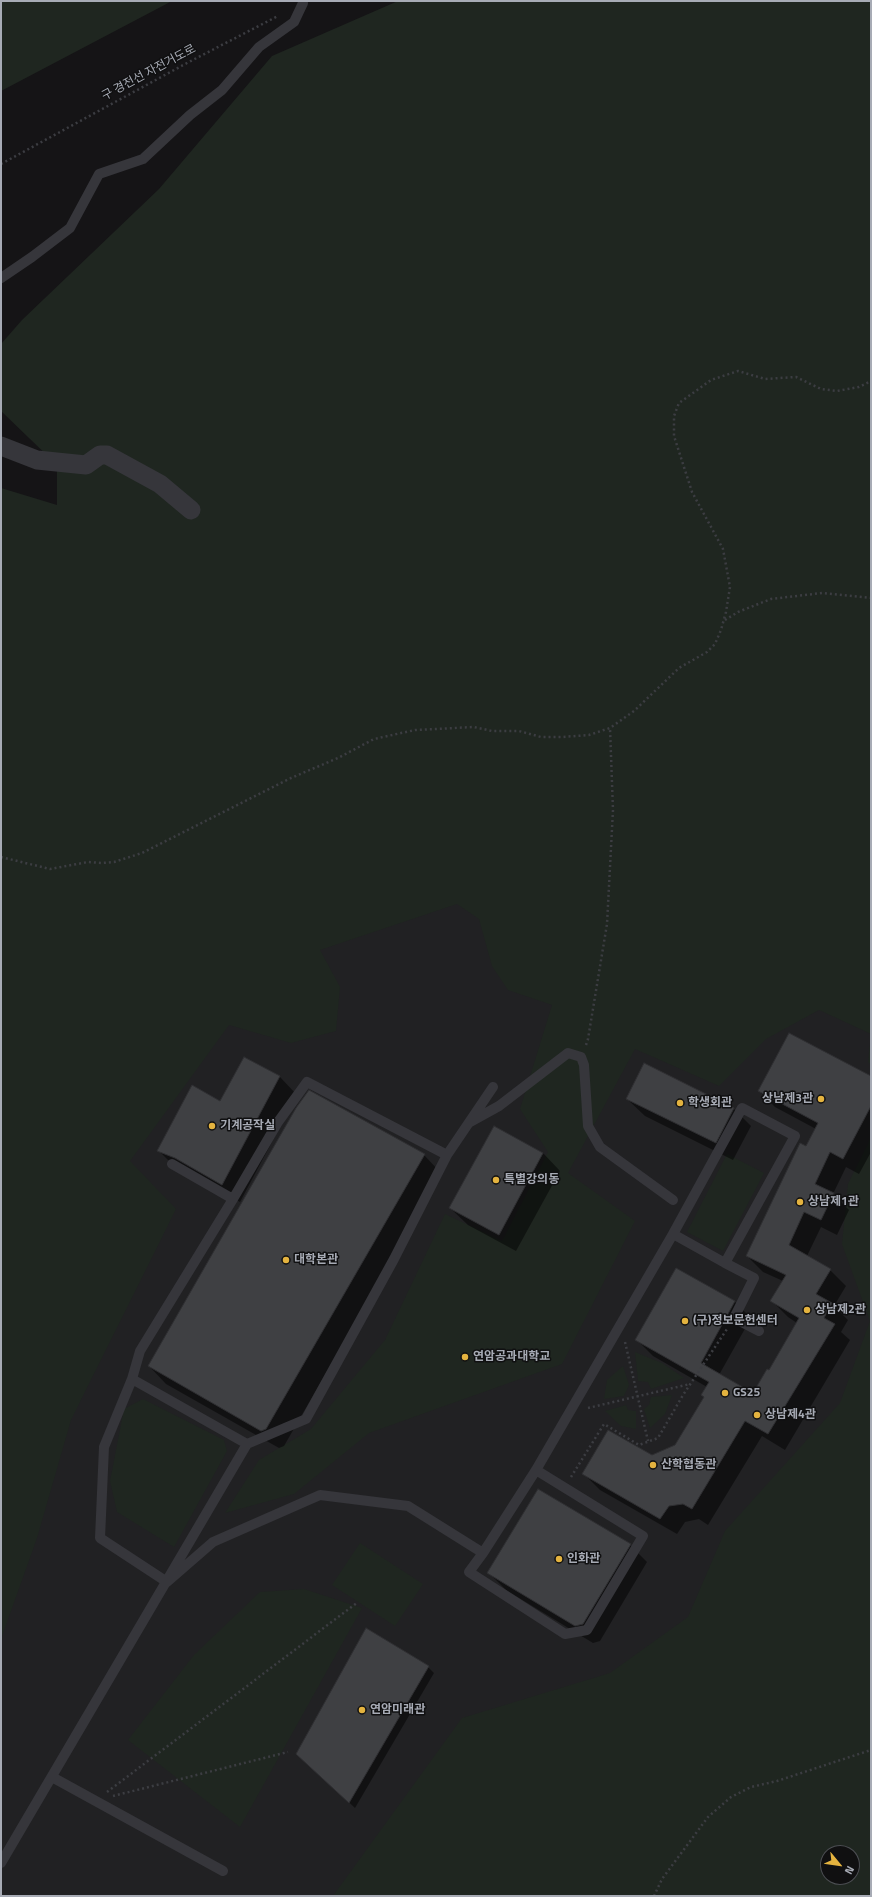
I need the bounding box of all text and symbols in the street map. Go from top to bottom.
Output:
street label: 구 경전선 자전거도로 [99,42,199,104]
place label: 상남제3관 [762,1092,813,1106]
marker: 상남제3관 [816,1094,826,1104]
place label: 학생회관 [688,1096,732,1110]
marker: 학생회관 [675,1098,685,1108]
place label: 기계공작실 [220,1119,275,1133]
marker: 기계공작실 [207,1121,217,1131]
place label: 특별강의동 [504,1173,559,1187]
marker: 특별강의동 [491,1175,501,1185]
place label: 상남제1관 [808,1195,859,1209]
marker: 상남제1관 [795,1197,805,1207]
place label: 대학본관 [294,1253,338,1267]
marker: 대학본관 [281,1255,291,1265]
place label: 상남제2관 [815,1303,866,1317]
marker: 상남제2관 [802,1305,812,1315]
place label: (구)정보문헌센터 [693,1314,778,1328]
marker: (구)정보문헌센터 [680,1316,690,1326]
place label: 연암공과대학교 [473,1350,550,1364]
marker: 연암공과대학교 [460,1352,470,1362]
place label: GS25 [733,1386,760,1400]
marker: GS25 [720,1388,730,1398]
place label: 상남제4관 [765,1408,816,1422]
marker: 상남제4관 [752,1410,762,1420]
place label: 산학협동관 [661,1458,716,1472]
marker: 산학협동관 [648,1460,658,1470]
place label: 인화관 [567,1552,600,1566]
marker: 인화관 [554,1554,564,1564]
place label: 연암미래관 [370,1703,425,1717]
marker: 연암미래관 [357,1705,367,1715]
north arrow [820,1845,860,1885]
text: N [841,1863,858,1878]

